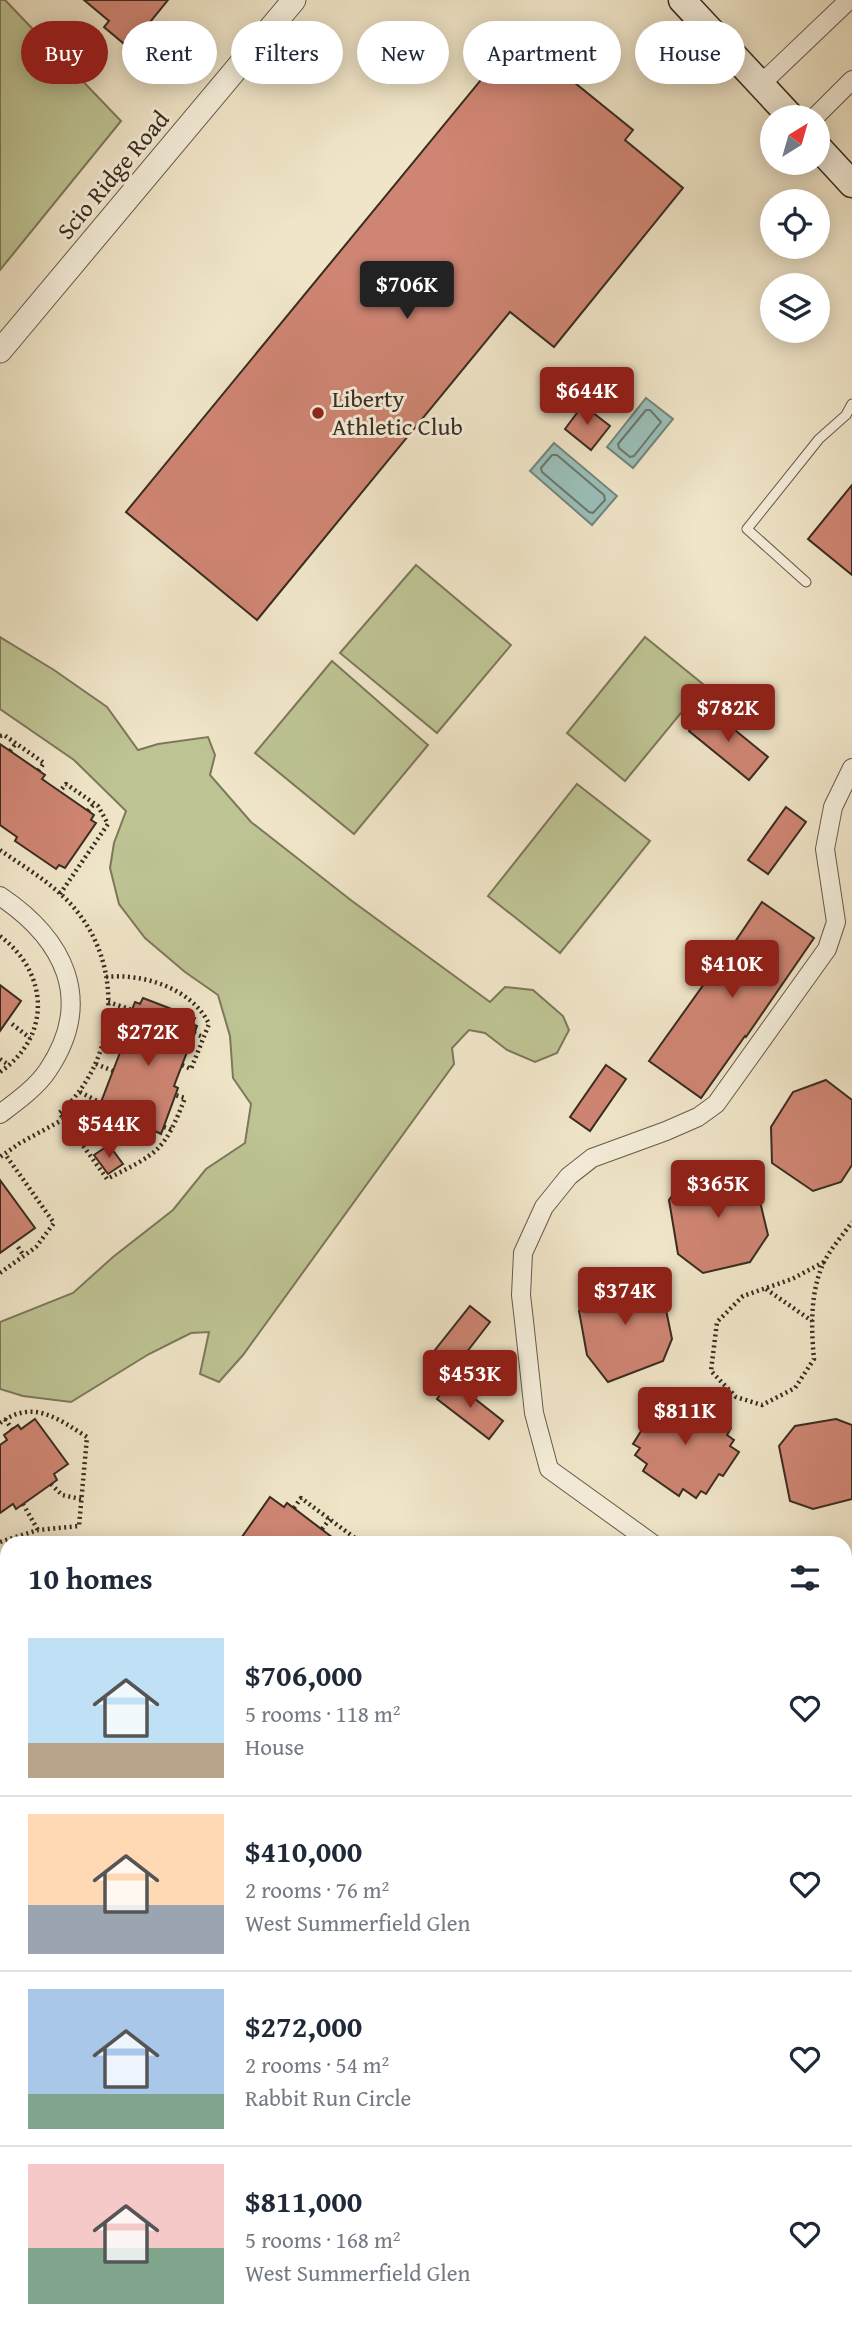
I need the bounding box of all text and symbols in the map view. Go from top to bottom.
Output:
chip: Buy [21,21,108,84]
chip: Rent [122,21,217,84]
chip: Filters [231,21,343,84]
chip: New [357,21,449,84]
chip: Apartment [463,21,621,84]
chip: House [635,21,745,84]
street label: Scio Ridge Road [48,103,177,247]
north arrow [760,105,830,175]
map controls [760,105,830,343]
button: locate [760,189,830,259]
pin: $706K [358,262,456,321]
text: $706K [376,267,438,300]
button: layers [760,273,830,343]
pin: $644K [538,368,636,427]
text: $644K [556,373,618,406]
place label: Liberty Athletic Club [332,381,463,444]
marker: Liberty Athletic Club [310,405,326,421]
pin: $782K [679,684,777,744]
text: $782K [697,690,759,723]
pin: $410K [683,940,781,1000]
text: $410K [701,946,763,979]
pin: $272K [99,1009,197,1068]
text: $272K [117,1014,179,1047]
pin: $544K [60,1100,158,1160]
text: $544K [78,1106,140,1139]
pin: $365K [669,1160,767,1220]
text: $365K [687,1166,749,1199]
pin: $374K [576,1268,674,1327]
text: $374K [594,1273,656,1306]
pin: $453K [421,1350,519,1410]
text: $453K [439,1356,501,1389]
pin: $811K [636,1388,734,1447]
text: $811K [654,1393,716,1426]
text: 10 homes [28,1556,153,1600]
icon: filters [786,1559,824,1597]
text: $706,000 [245,1653,362,1697]
icon: home [84,1666,168,1750]
icon: heart [786,1689,824,1727]
text: 5 rooms · 118 m² [245,1697,400,1730]
text: House [245,1730,304,1763]
text: $410,000 [245,1829,362,1873]
icon: home [84,1842,168,1926]
icon: heart [786,1865,824,1903]
text: 2 rooms · 76 m² [245,1873,389,1906]
text: West Summerfield Glen [245,1906,470,1939]
text: $272,000 [245,2004,362,2048]
icon: home [84,2017,168,2101]
icon: heart [786,2040,824,2078]
text: 2 rooms · 54 m² [245,2048,389,2081]
text: Rabbit Run Circle [245,2081,411,2114]
text: $811,000 [245,2179,362,2223]
icon: home [84,2192,168,2276]
icon: heart [786,2215,824,2253]
text: 5 rooms · 168 m² [245,2223,400,2256]
text: West Summerfield Glen [245,2256,470,2289]

